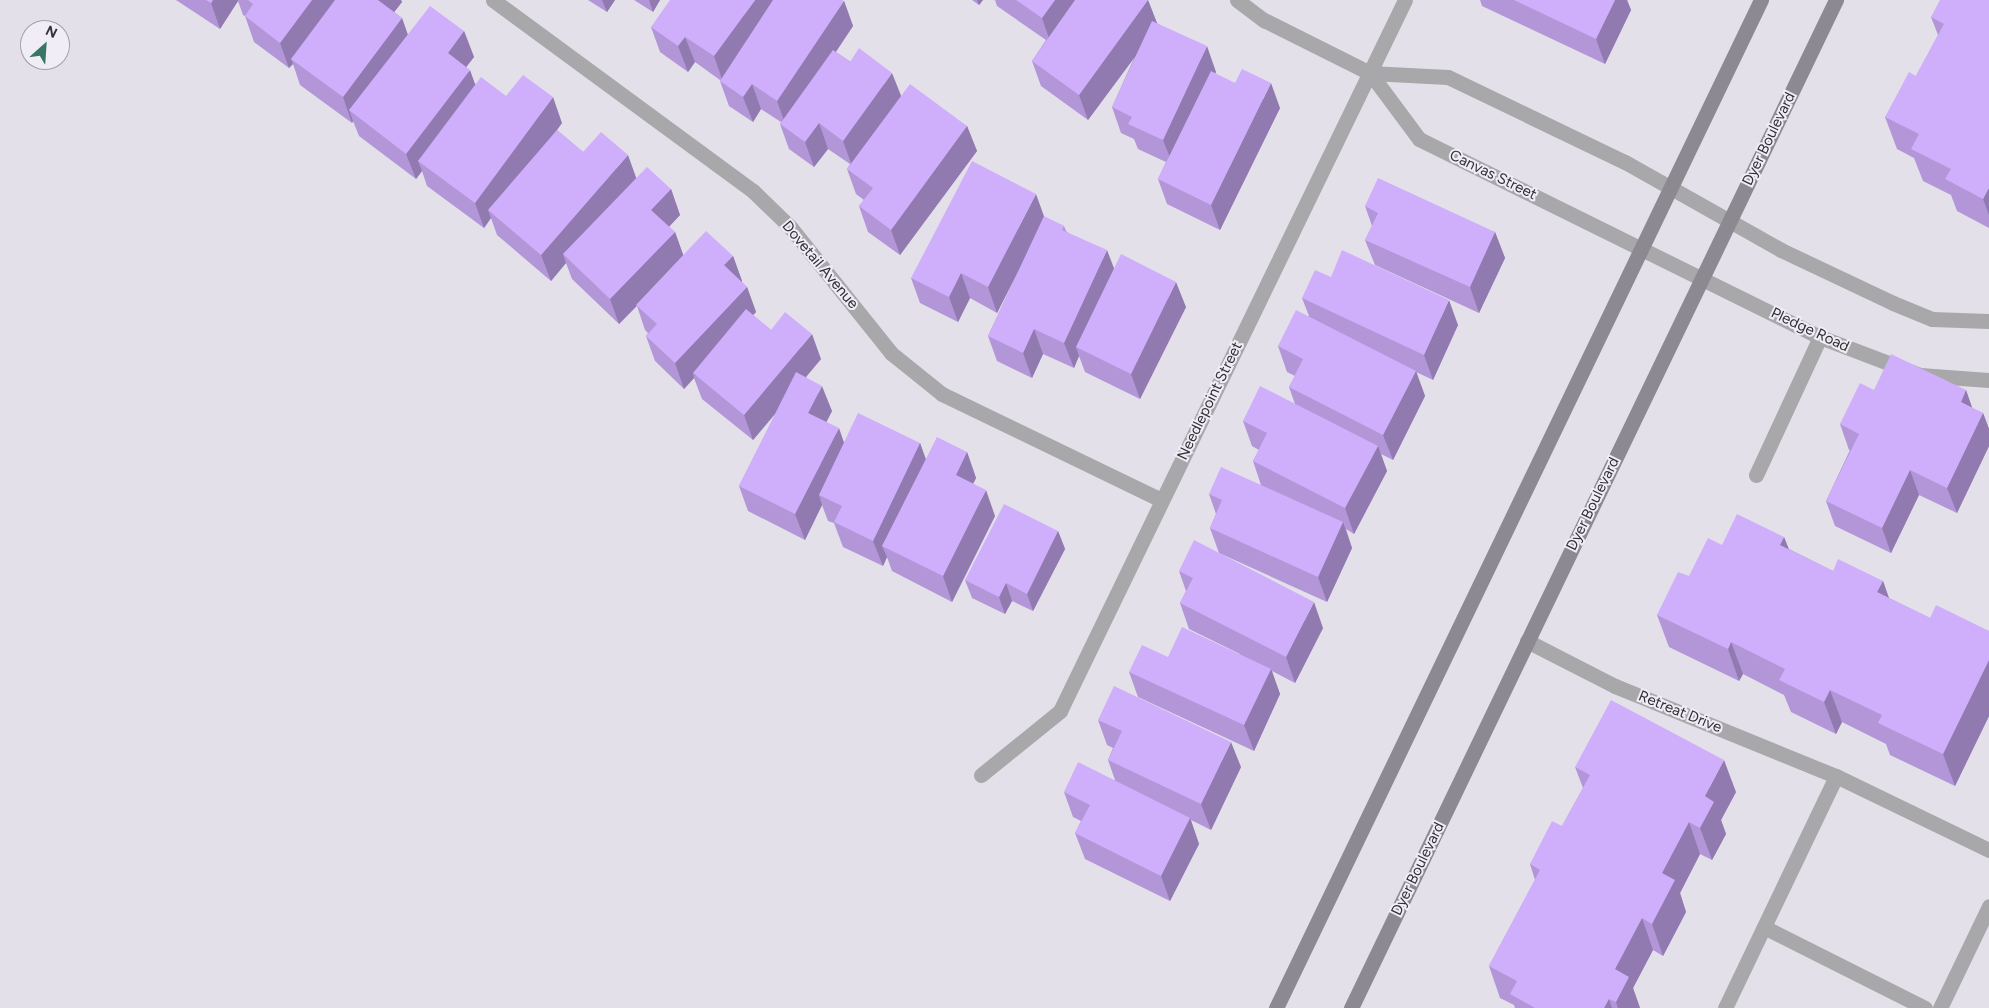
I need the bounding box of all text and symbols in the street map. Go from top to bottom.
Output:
north arrow [20,20,70,70]
text: N [43,22,60,42]
street label: Dyer Boulevard [1739,89,1799,189]
street label: Canvas Street [1447,146,1539,204]
street label: Dovetail Avenue [778,217,862,313]
street label: Pledge Road [1768,304,1852,356]
street label: Needlepoint Street [1174,339,1246,463]
street label: Dyer Boulevard [1563,454,1623,554]
street label: Retreat Drive [1636,687,1724,737]
street label: Dyer Boulevard [1388,819,1448,919]

